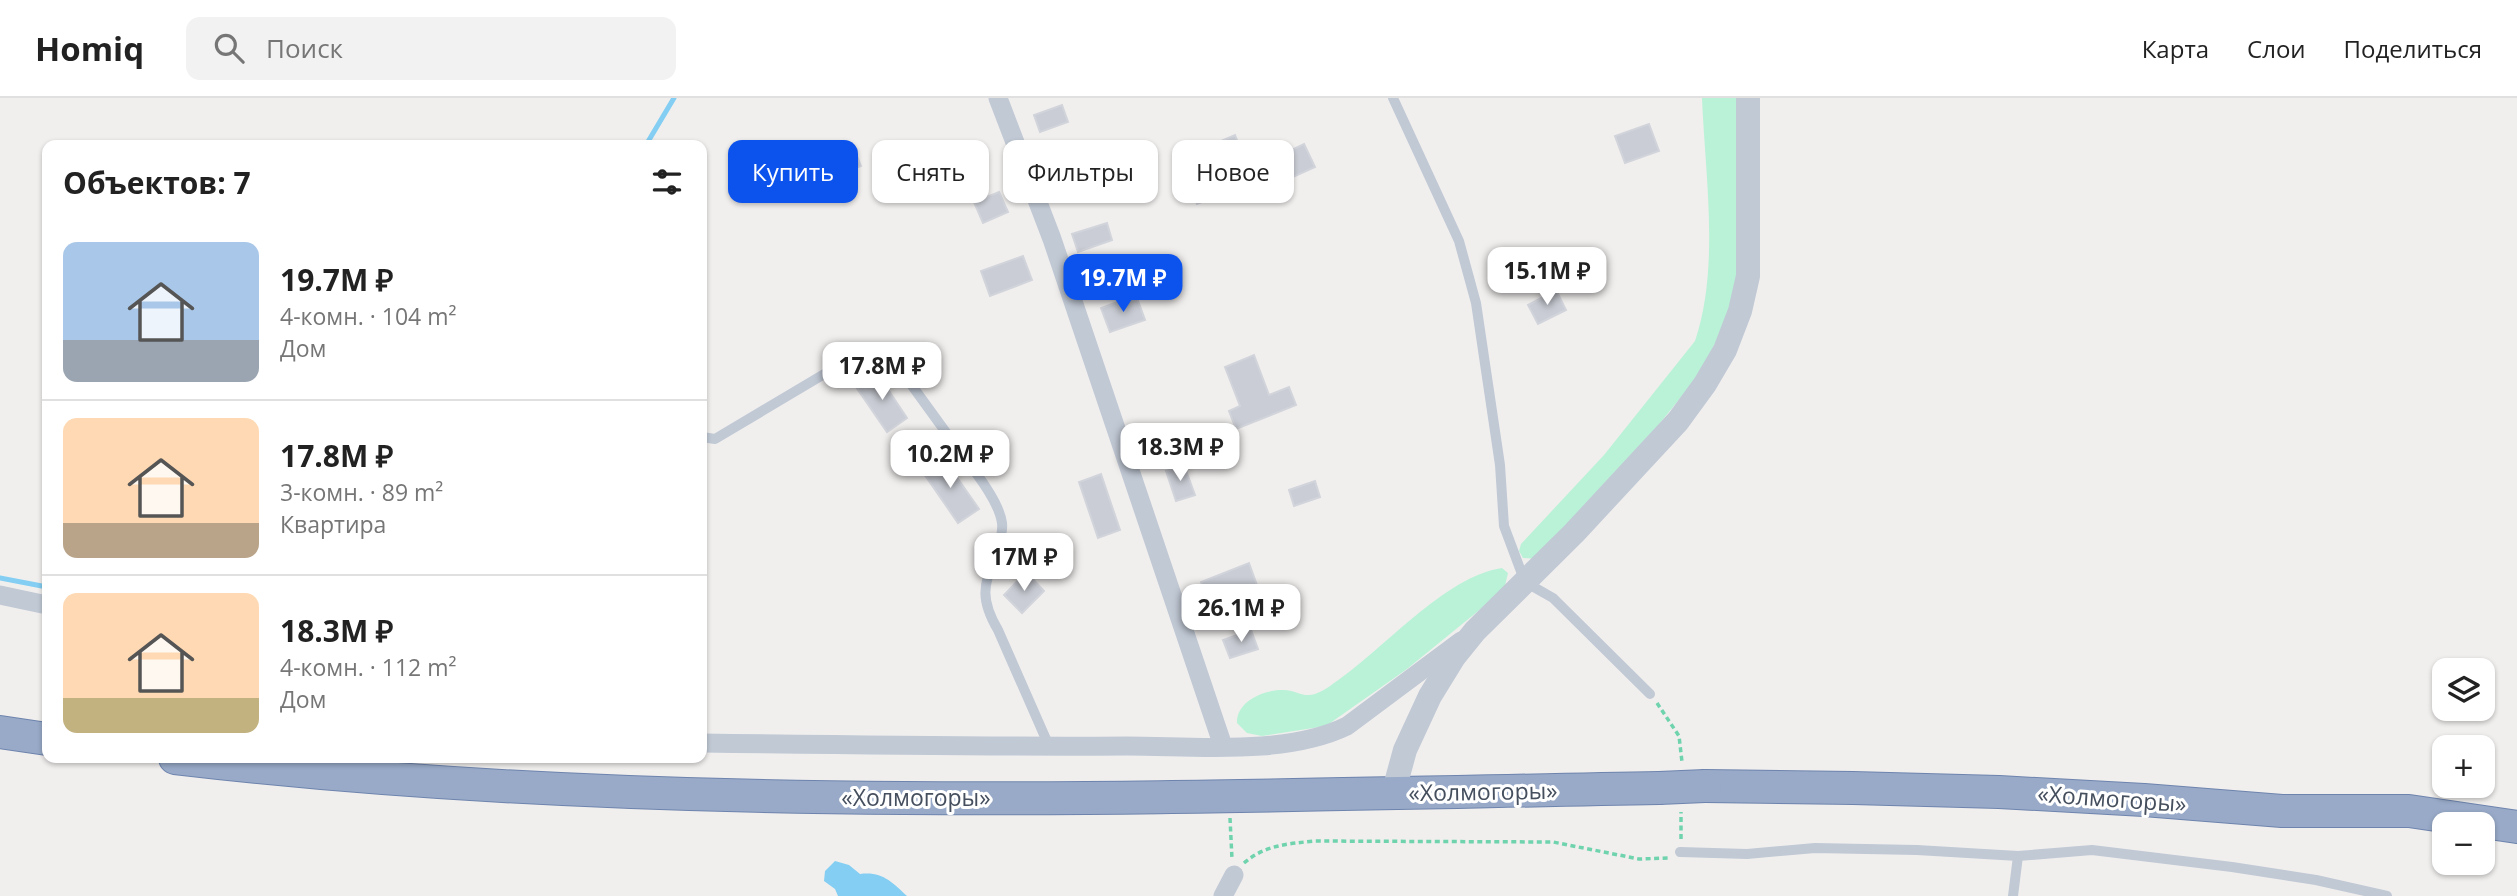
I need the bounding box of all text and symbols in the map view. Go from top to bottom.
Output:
search box [186,17,676,80]
text: Homiq [35,26,144,71]
icon: search [210,29,248,67]
text: Поиск [266,30,343,66]
text: Карта [2142,32,2209,65]
text: Слои [2247,32,2306,65]
text: Поделиться [2344,32,2482,65]
chip: Купить [728,140,858,203]
chip: Снять [872,140,989,203]
chip: Фильтры [1003,140,1158,203]
chip: Новое [1172,140,1294,203]
text: Объектов: 7 [63,162,251,203]
icon: filters [648,163,686,201]
pin: 15.1M ₽ [1482,248,1612,307]
pin: 19.7M ₽ [1058,254,1188,314]
text: 15.1M ₽ [1503,254,1591,286]
text: 19.7M ₽ [280,259,394,300]
text: 19.7M ₽ [1079,261,1167,293]
icon: home [119,270,203,354]
text: 4-комн. · 104 m² [280,300,456,332]
text: Дом [280,332,326,364]
pin: 17.8M ₽ [817,342,947,402]
text: 17.8M ₽ [838,349,926,381]
pin: 18.3M ₽ [1115,424,1245,483]
pin: 10.2M ₽ [885,430,1015,490]
text: 18.3M ₽ [1136,430,1224,462]
text: 17.8M ₽ [280,435,394,476]
text: 10.2M ₽ [906,437,994,469]
icon: home [119,446,203,530]
text: 3-комн. · 89 m² [280,476,443,508]
text: Квартира [280,508,386,540]
pin: 17M ₽ [975,533,1073,593]
text: 17M ₽ [990,540,1058,572]
pin: 26.1M ₽ [1176,584,1306,644]
text: 26.1M ₽ [1197,591,1285,623]
text: 18.3M ₽ [280,610,394,651]
icon: home [119,621,203,705]
text: 4-комн. · 112 m² [280,651,456,683]
map controls [2432,658,2495,875]
button: layers [2432,658,2495,721]
text: Дом [280,683,326,715]
button: + [2432,735,2495,798]
street label: «Холмогоры» [1408,774,1558,808]
street label: «Холмогоры» [2036,777,2188,819]
street label: «Холмогоры» [841,781,991,813]
button: − [2432,812,2495,875]

